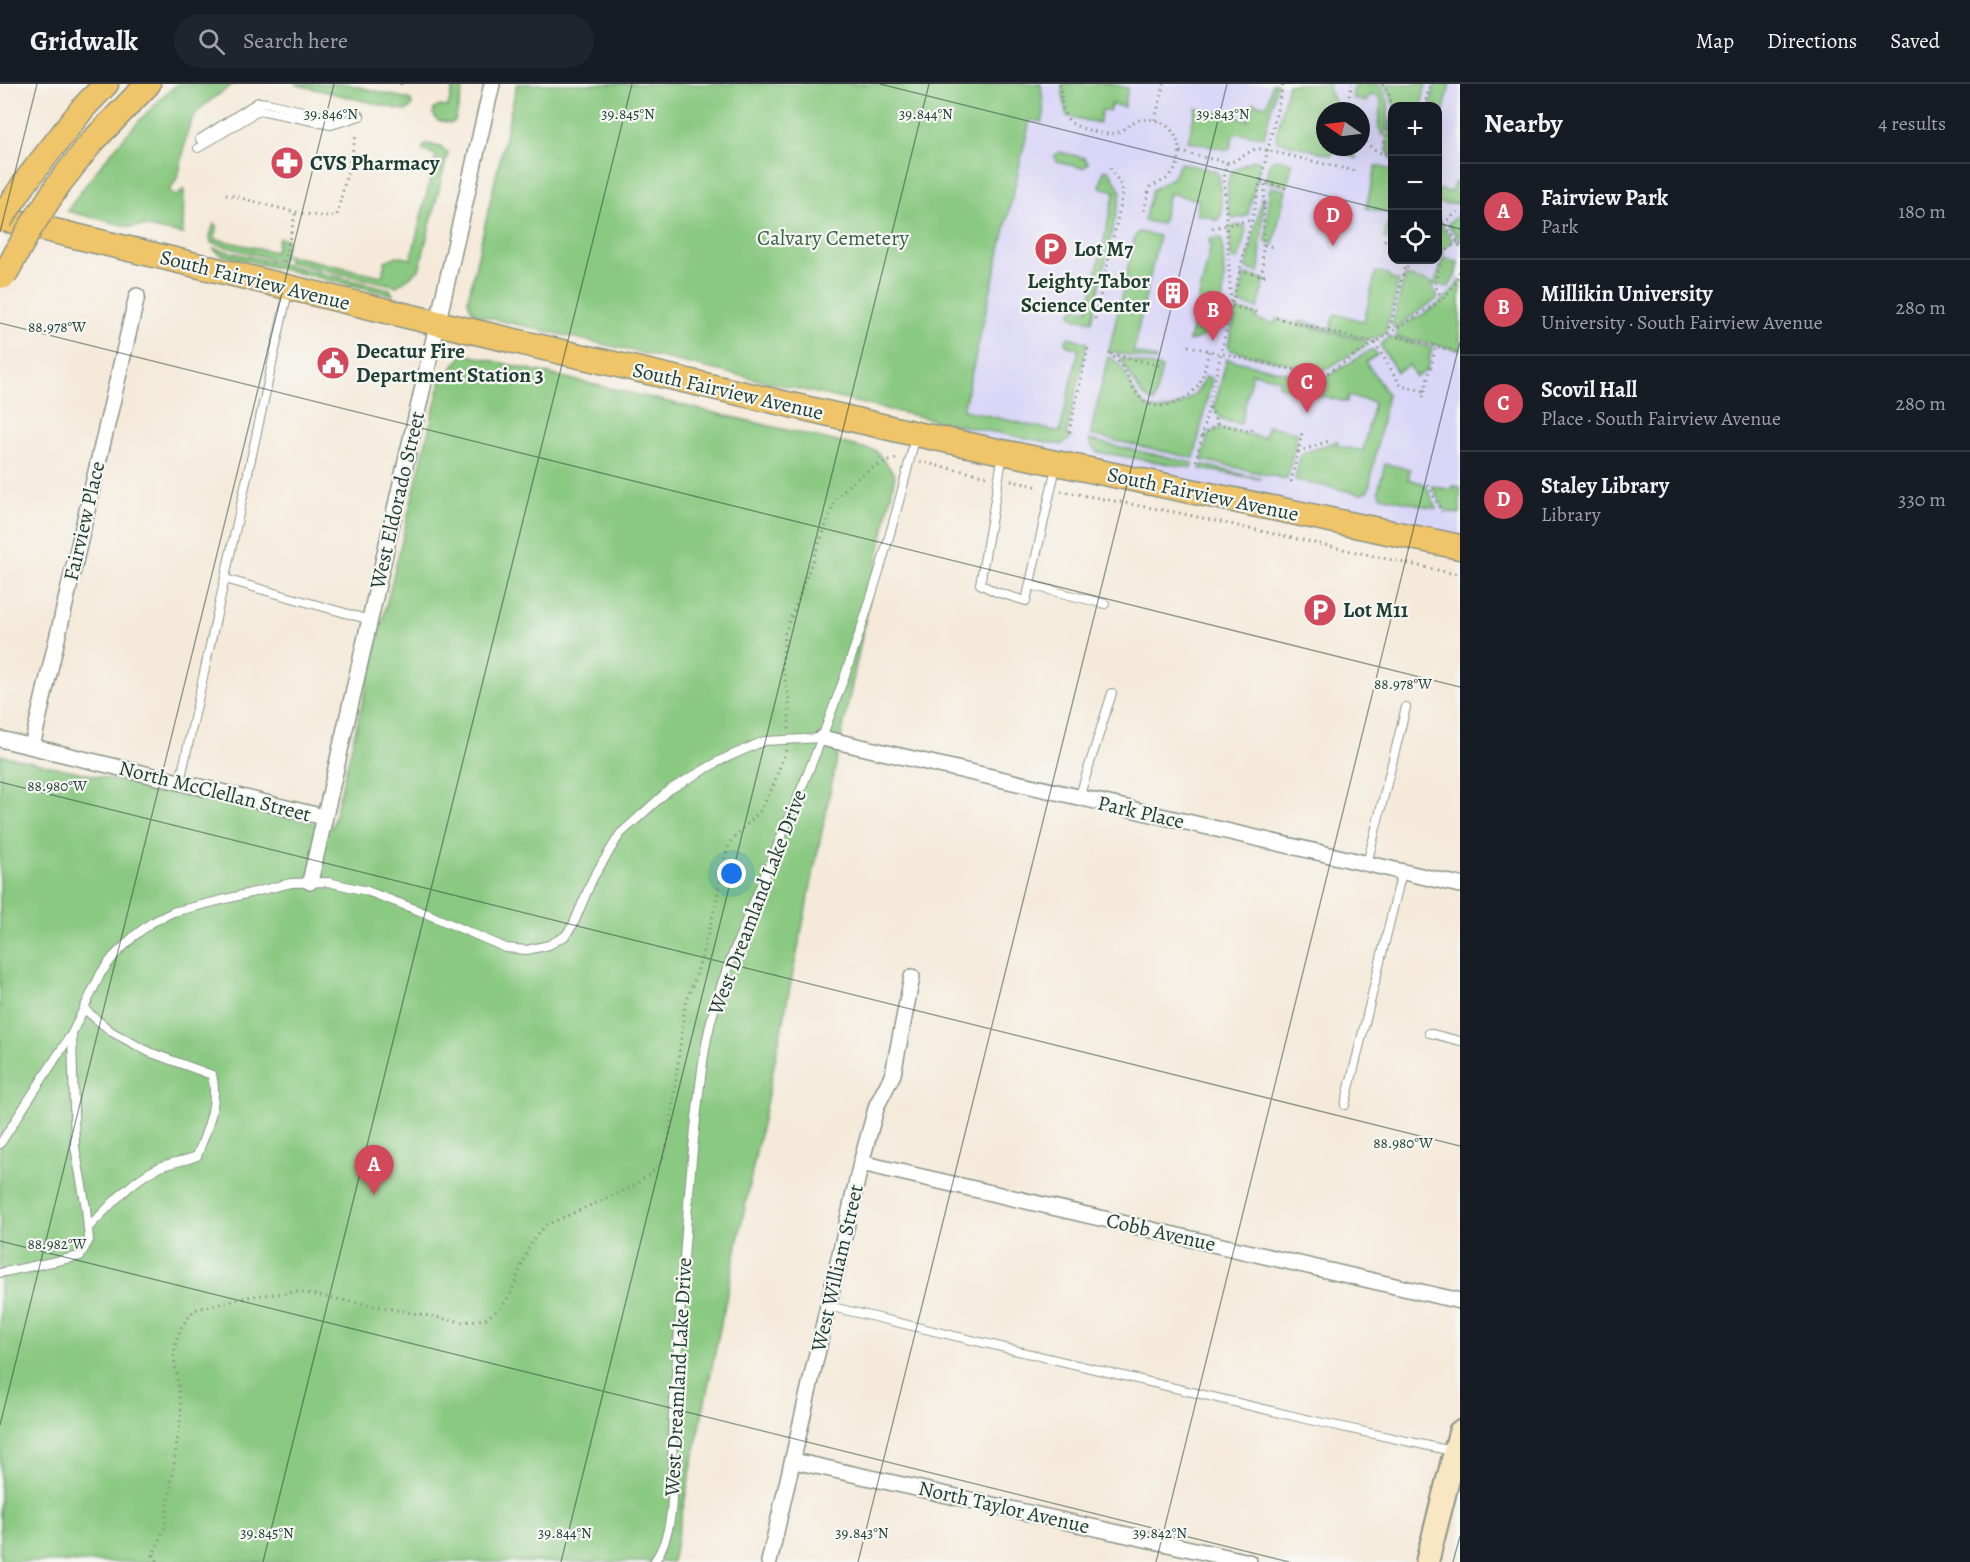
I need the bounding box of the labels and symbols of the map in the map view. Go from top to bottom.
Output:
north arrow [1316,102,1370,156]
text: 39.846°N [304,104,358,124]
text: 39.845°N [601,104,655,124]
text: 39.844°N [899,104,953,124]
text: 39.843°N [1196,104,1250,124]
pharmacy icon: CVS Pharmacy [269,145,305,181]
place label: CVS Pharmacy [310,149,441,177]
pin: D [1314,196,1352,246]
park label: Calvary Cemetery [757,224,910,252]
parking icon: Lot M7 [1033,231,1069,267]
place label: Lot M7 [1074,235,1133,263]
street label: South Fairview Avenue [157,243,353,317]
place label: Leighty-Tabor Science Center [1021,267,1150,319]
building icon: Leighty-Tabor Science Center [1155,275,1191,311]
pin: B [1194,292,1232,341]
text: 88.978°W [28,317,86,337]
place label: Decatur Fire Department Station 3 [356,337,544,389]
public building icon: Decatur Fire Department Station 3 [315,345,351,381]
street label: South Fairview Avenue [630,355,826,427]
pin: C [1288,364,1326,413]
street label: West Eldorado Street [363,408,431,592]
street label: Fairview Place [57,458,111,584]
street label: South Fairview Avenue [1105,460,1301,528]
parking icon: Lot M11 [1302,592,1338,628]
place label: Lot M11 [1343,596,1409,624]
text: 88.978°W [1374,674,1432,694]
street label: North McClellan Street [116,754,314,828]
text: 88.980°W [27,776,87,796]
street label: West Dreamland Lake Drive [701,785,813,1020]
street label: Park Place [1095,788,1187,836]
your location [717,859,746,888]
text: 88.980°W [1373,1133,1433,1153]
pin: A [354,1146,394,1195]
street label: West William Street [804,1182,870,1355]
street label: Cobb Avenue [1104,1206,1218,1258]
text: 88.982°W [28,1234,86,1254]
street label: West Dreamland Lake Drive [658,1257,698,1498]
street label: North Taylor Avenue [916,1474,1092,1540]
text: 39.845°N [240,1523,294,1543]
text: 39.844°N [538,1523,592,1543]
text: 39.843°N [835,1523,889,1543]
text: 39.842°N [1133,1523,1187,1543]

